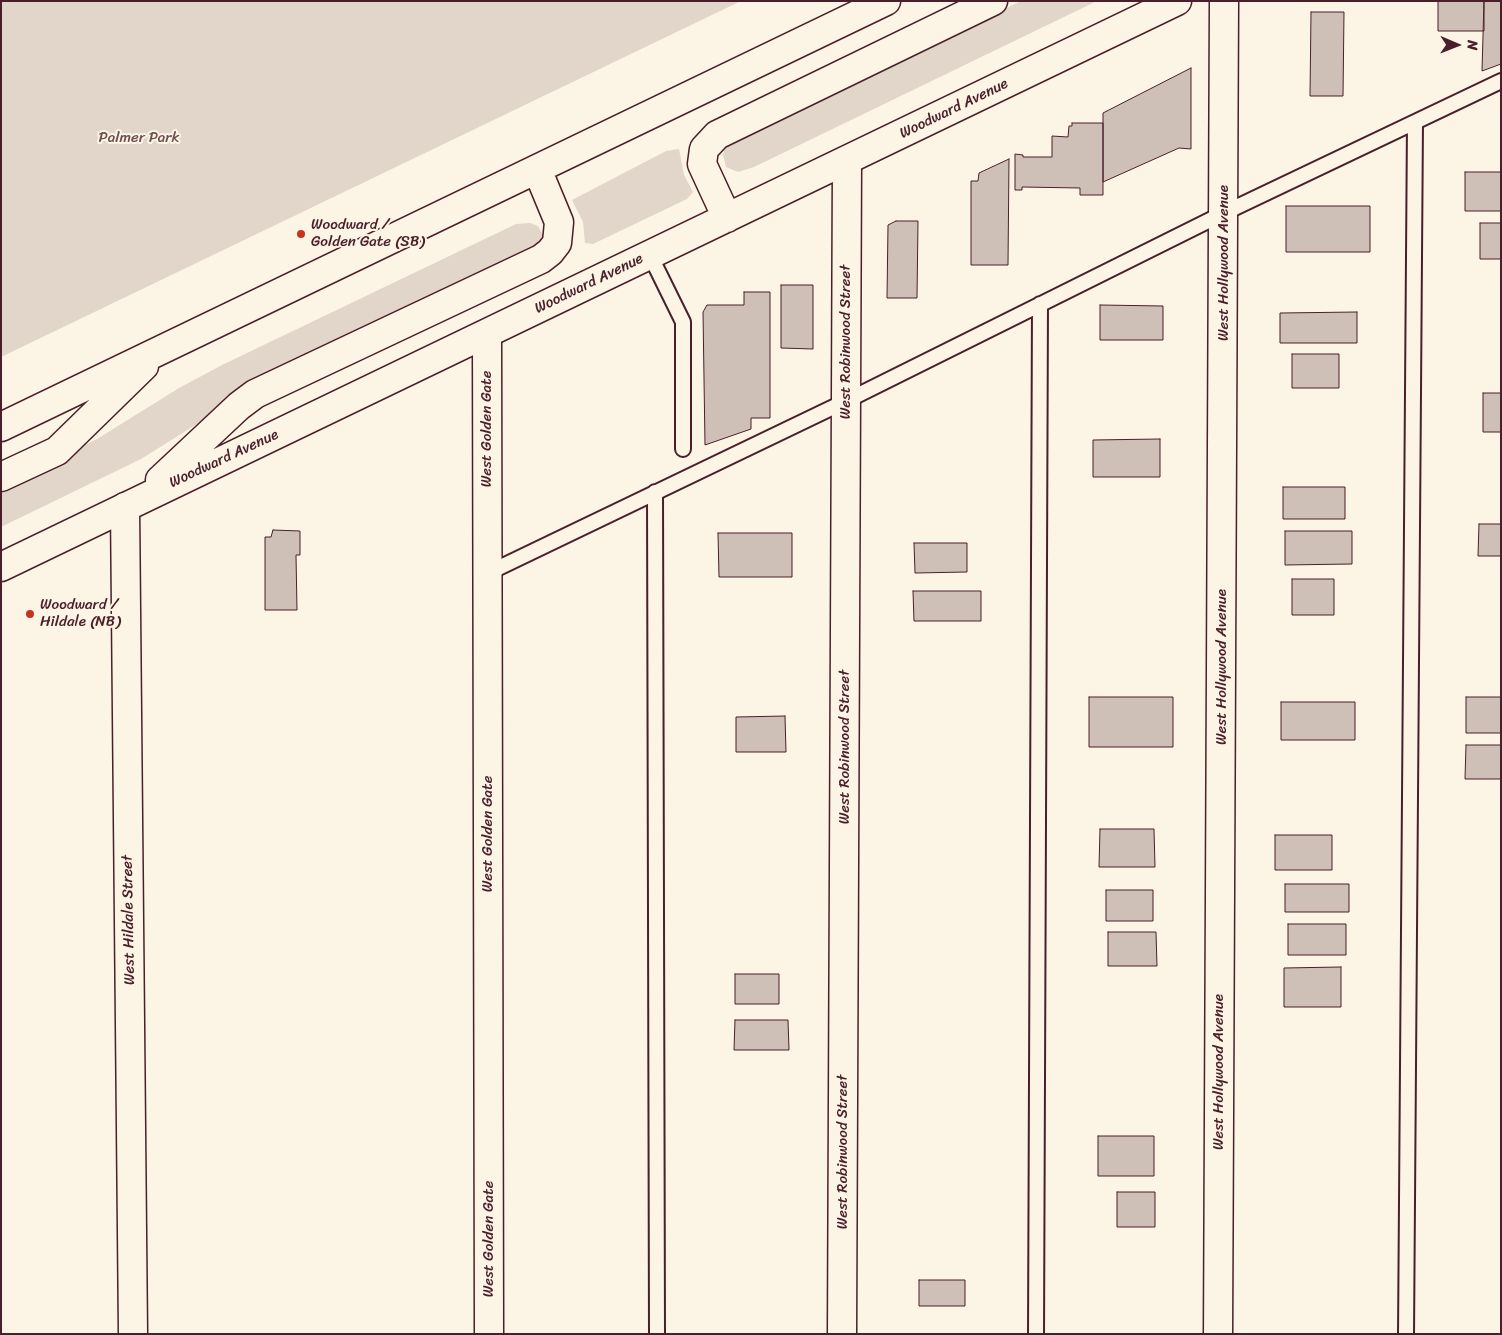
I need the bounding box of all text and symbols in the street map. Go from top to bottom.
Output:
north arrow [1432,20,1482,70]
text: N [1460,40,1485,50]
street label: Woodward Avenue [897,75,1011,143]
park label: Palmer Park [99,129,179,147]
street label: West Hollywood Avenue [1215,185,1233,341]
place label: Woodward / Golden Gate (SB) [311,216,425,251]
marker: Woodward / Golden Gate (SB) [295,228,307,240]
street label: Woodward Avenue [532,250,646,318]
street label: West Robinwood Street [837,265,855,419]
street label: West Golden Gate [478,371,496,487]
street label: Woodward Avenue [167,426,281,492]
street label: West Hollywood Avenue [1213,589,1231,745]
place label: Woodward / Hildale (NB) [40,596,121,631]
marker: Woodward / Hildale (NB) [24,608,36,620]
street label: West Robinwood Street [836,670,854,824]
street label: West Golden Gate [479,776,497,892]
street label: West Hildale Street [119,855,139,985]
street label: West Hollywood Avenue [1210,994,1228,1150]
street label: West Robinwood Street [834,1075,852,1229]
street label: West Golden Gate [480,1181,498,1297]

